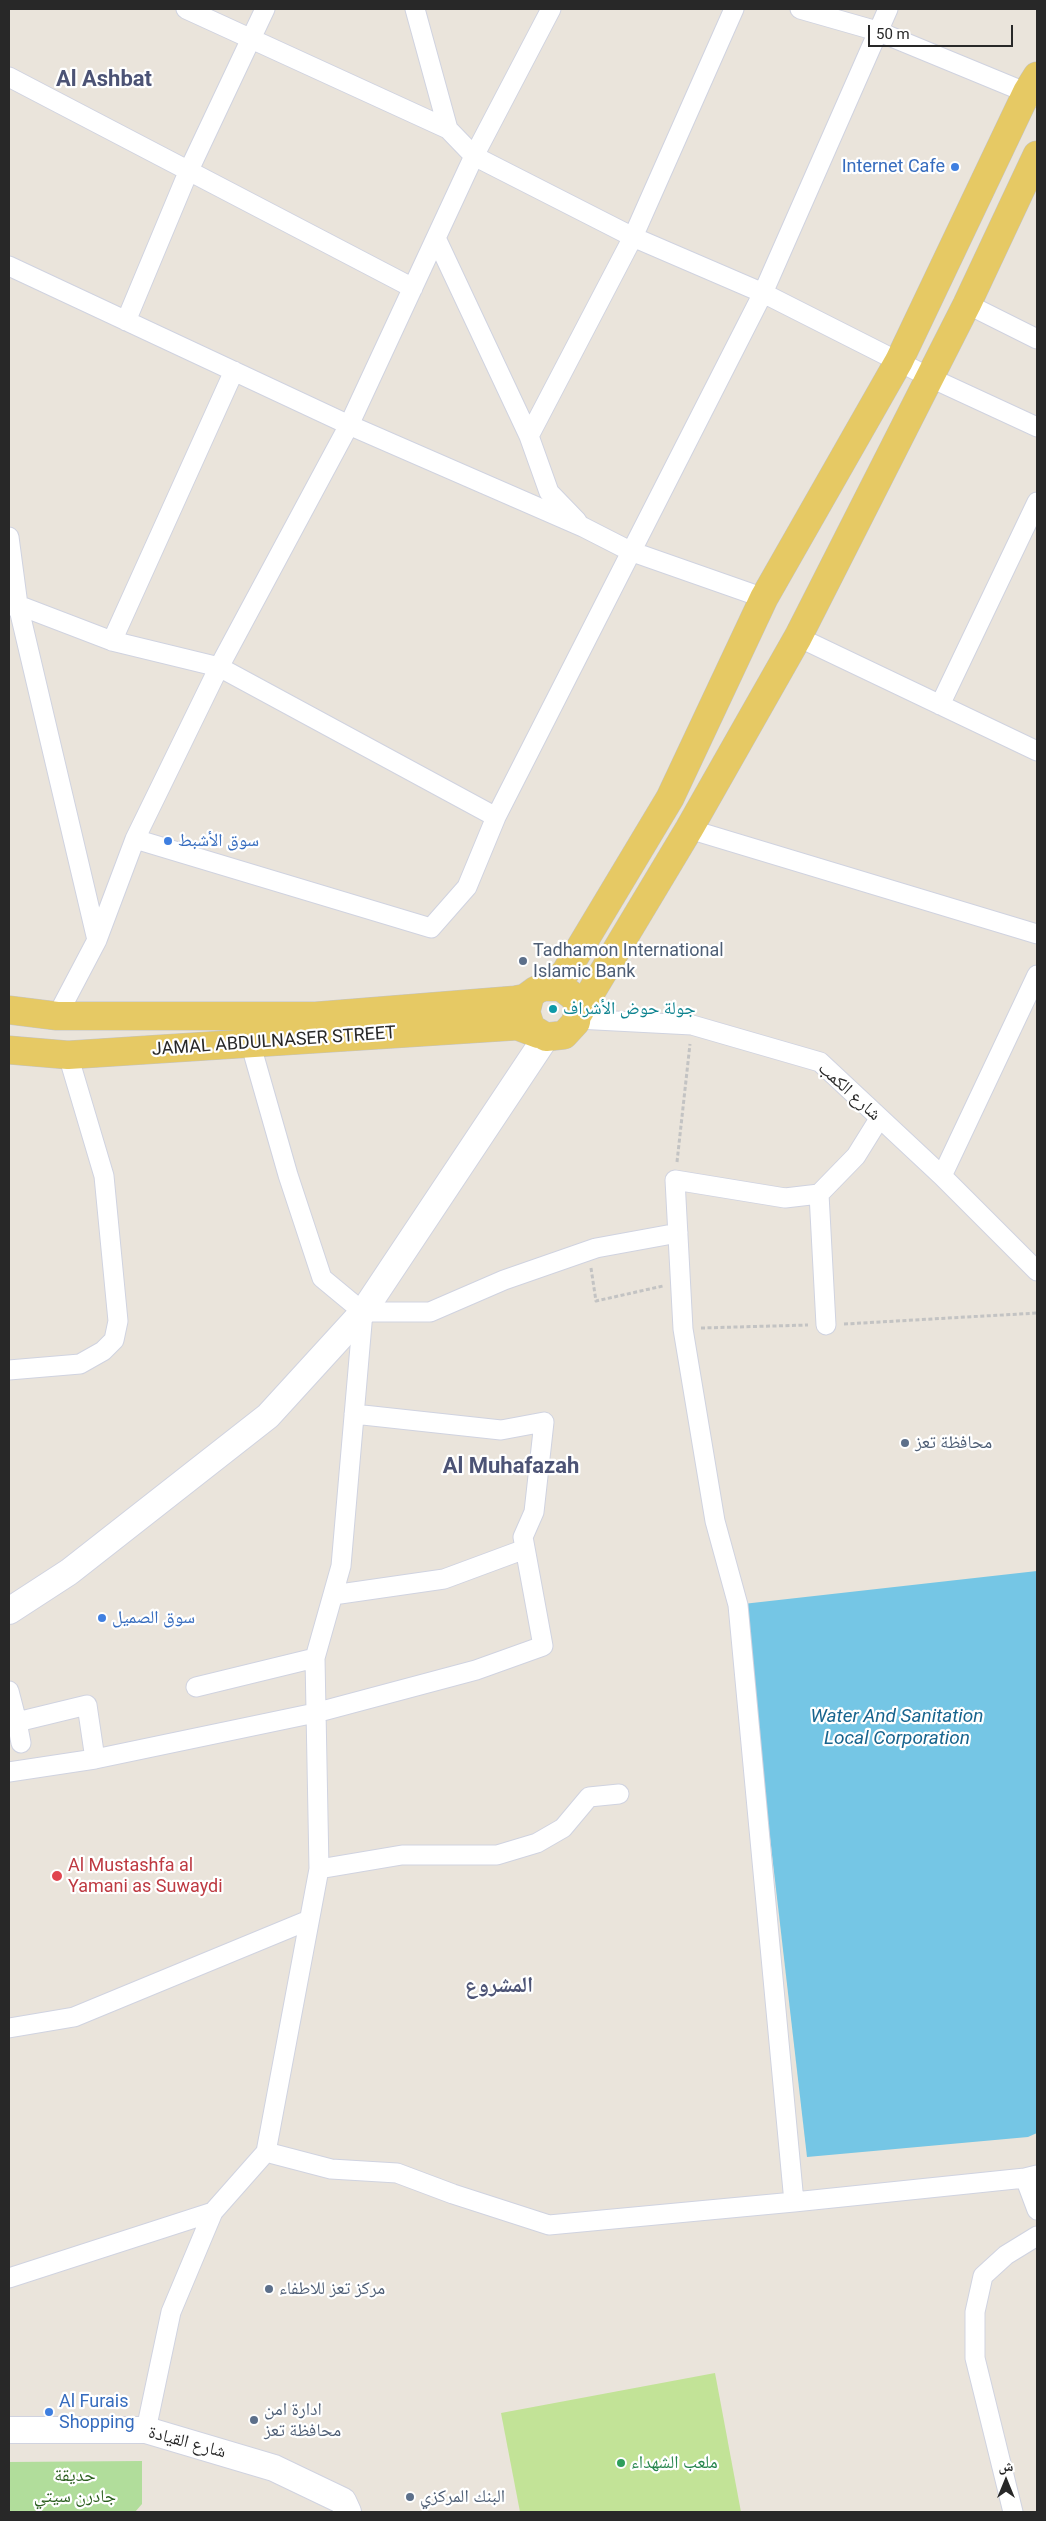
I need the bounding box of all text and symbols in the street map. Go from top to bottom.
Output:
scale bar [871,15,1016,47]
text: 50 m [876,25,910,43]
district label: Al Ashbat [56,67,152,93]
place label: Internet Cafe [842,156,945,178]
marker: Internet Cafe [949,161,961,173]
place label: سوق الأشبط [178,830,259,852]
marker: سوق الأشبط [162,835,174,847]
place label: Tadhamon International Islamic Bank [533,940,724,982]
marker: Tadhamon International Islamic Bank [517,955,529,967]
place label: جولة حوض الأشراف [563,998,696,1020]
marker: جولة حوض الأشراف [547,1003,559,1015]
street label: JAMAL ABDULNASER STREET [151,1023,397,1061]
street label: شارع الكمب [813,1058,885,1126]
place label: محافظة تعز [915,1432,992,1454]
marker: محافظة تعز [899,1437,911,1449]
district label: Al Muhafazah [443,1454,579,1480]
place label: سوق الصميل [112,1607,195,1629]
marker: سوق الصميل [96,1612,108,1624]
water label: Water And Sanitation Local Corporation [811,1706,983,1750]
place label: Al Mustashfa al Yamani as Suwaydi [68,1855,223,1898]
marker: Al Mustashfa al Yamani as Suwaydi [50,1869,64,1883]
district label: المشروع [465,1973,533,1999]
place label: مركز تعز للاطفاء [279,2278,385,2300]
marker: مركز تعز للاطفاء [263,2283,275,2295]
place label: Al Furais Shopping [59,2391,135,2434]
place label: ادارة امن محافظة تعز [264,2399,341,2442]
marker: Al Furais Shopping [43,2406,55,2418]
marker: ادارة امن محافظة تعز [248,2414,260,2426]
street label: شارع القيادة [146,2422,228,2464]
place label: ملعب الشهداء [631,2452,718,2474]
north arrow [981,2456,1031,2506]
marker: ملعب الشهداء [615,2457,627,2469]
text: ش [999,2458,1013,2474]
park label: حديقة جادرن سيتي [34,2465,116,2508]
place label: البنك المركزي [420,2486,505,2508]
marker: البنك المركزي [404,2491,416,2503]

